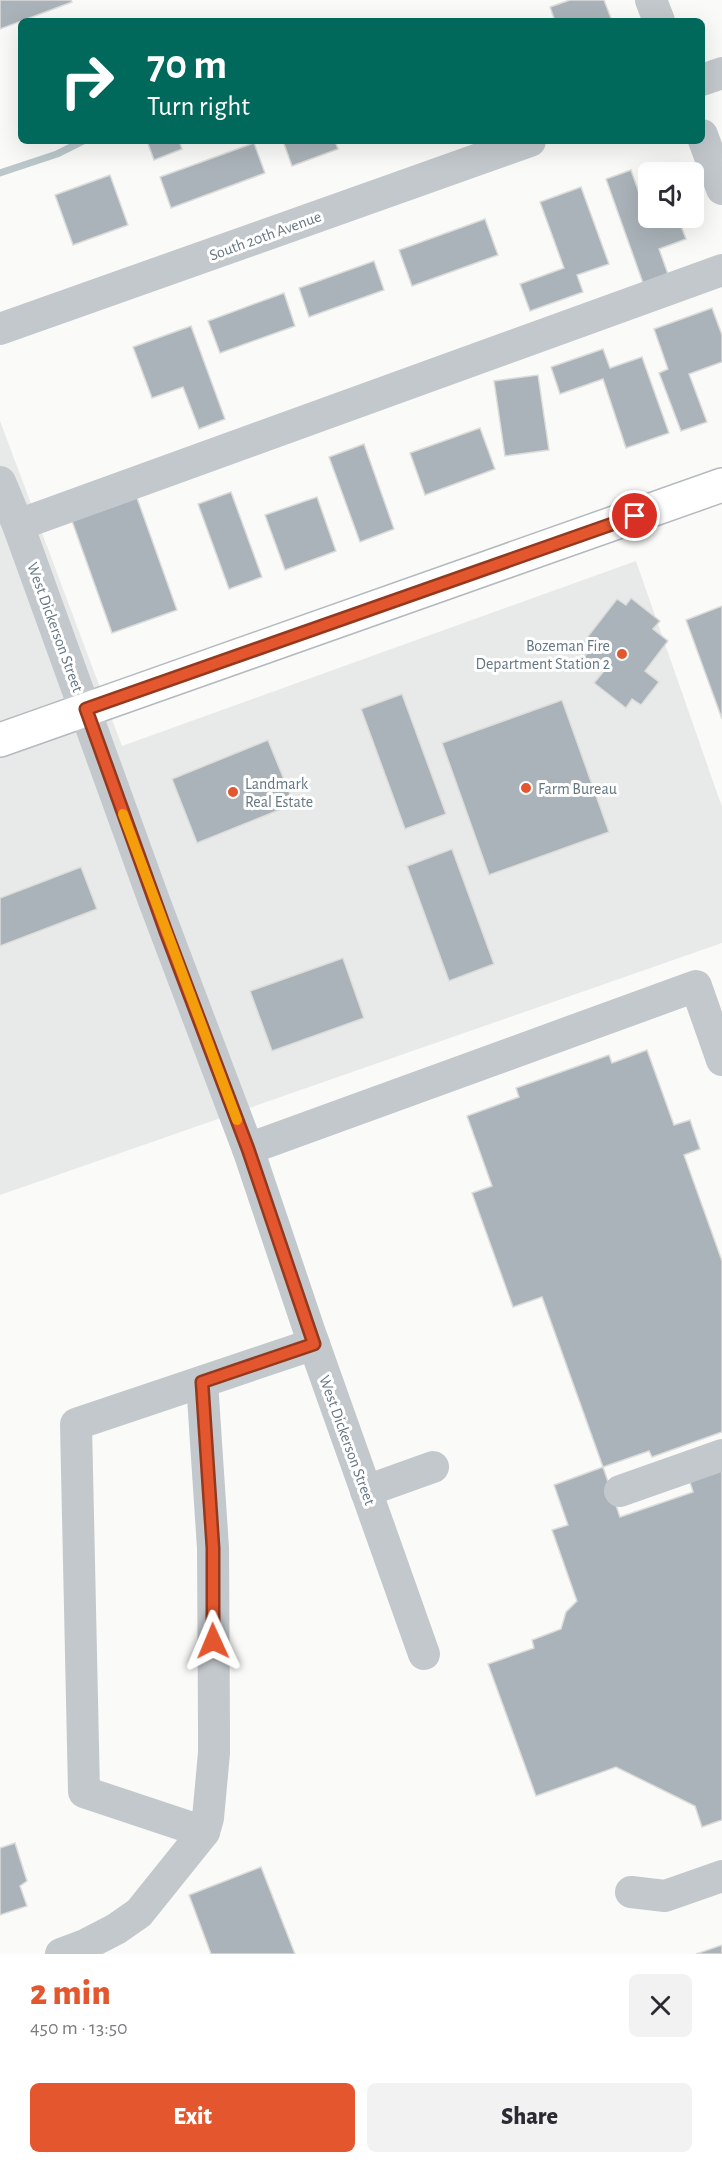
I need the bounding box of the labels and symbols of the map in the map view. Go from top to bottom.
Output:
street label: South 20th Avenue [207,208,323,264]
pin [609,490,660,541]
street label: West Dickerson Street [24,560,86,694]
place label: Bozeman Fire Department Station 2 [476,638,610,672]
marker: Bozeman Fire Department Station 2 [615,647,629,661]
place label: Landmark Real Estate [245,776,313,810]
marker: Farm Bureau [519,781,533,795]
place label: Farm Bureau [538,781,617,797]
marker: Landmark Real Estate [226,785,240,799]
street label: West Dickerson Street [316,1373,378,1507]
position arrow [181,1609,245,1673]

